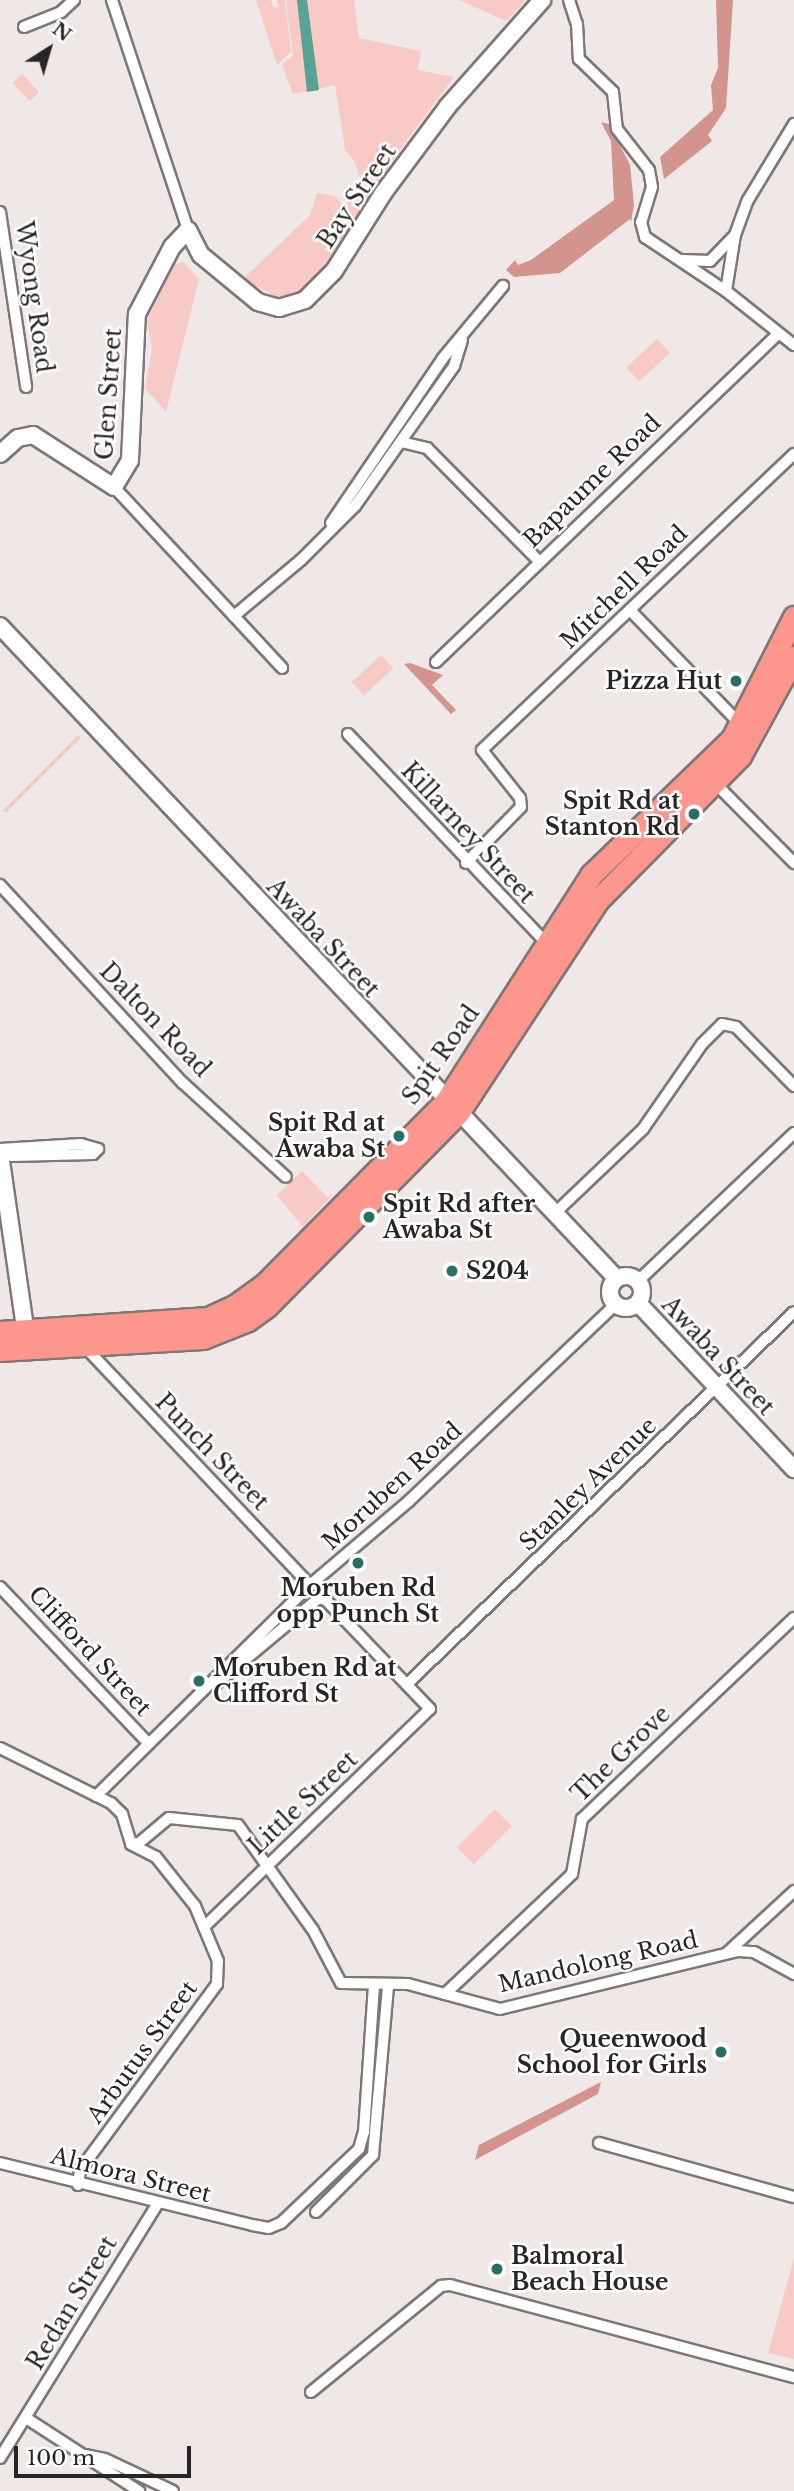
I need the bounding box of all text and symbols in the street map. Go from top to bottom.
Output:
north arrow [14,14,84,84]
text: N [48,17,76,46]
street label: Bay Street [312,138,402,254]
street label: Wyong Road [10,219,58,375]
street label: Glen Street [91,327,127,461]
street label: Bapaume Road [518,409,666,553]
street label: Mitchell Road [555,520,693,654]
place label: Pizza Hut [605,667,722,695]
marker: Pizza Hut [728,673,744,689]
street label: Killarney Street [395,756,541,910]
place label: Spit Rd at Stanton Rd [545,787,680,841]
marker: Spit Rd at Stanton Rd [686,806,702,822]
street label: Awaba Street [261,873,385,1003]
street label: Dalton Road [94,957,216,1083]
street label: Spit Road [397,1000,485,1110]
place label: Spit Rd at Awaba St [268,1109,385,1163]
marker: Spit Rd at Awaba St [391,1128,407,1144]
place label: Spit Rd after Awaba St [383,1190,535,1244]
marker: Spit Rd after Awaba St [361,1209,377,1225]
place label: S204 [466,1257,529,1285]
marker: S204 [444,1263,460,1279]
street label: Awaba Street [656,1291,780,1421]
street label: Punch Street [150,1388,274,1516]
street label: Stanley Avenue [513,1411,663,1557]
street label: Moruben Road [317,1416,467,1556]
marker: Moruben Rd opp Punch St [350,1555,366,1571]
place label: Moruben Rd opp Punch St [277,1574,439,1628]
street label: Clifford Street [23,1580,157,1722]
place label: Moruben Rd at Clifford St [213,1654,396,1708]
marker: Moruben Rd at Clifford St [191,1673,207,1689]
street label: The Grove [566,1700,676,1808]
street label: Little Street [243,1746,363,1860]
street label: Mandolong Road [495,1926,701,1998]
street label: Arbutus Street [81,1975,203,2129]
place label: Queenwood School for Girls [516,2025,707,2079]
marker: Queenwood School for Girls [713,2044,729,2060]
street label: Almora Street [48,2142,214,2208]
street label: Redan Street [21,2231,123,2375]
place label: Balmoral Beach House [511,2242,668,2296]
marker: Balmoral Beach House [489,2261,505,2277]
scale bar [18,2432,194,2476]
text: 100 m [27,2445,95,2471]

